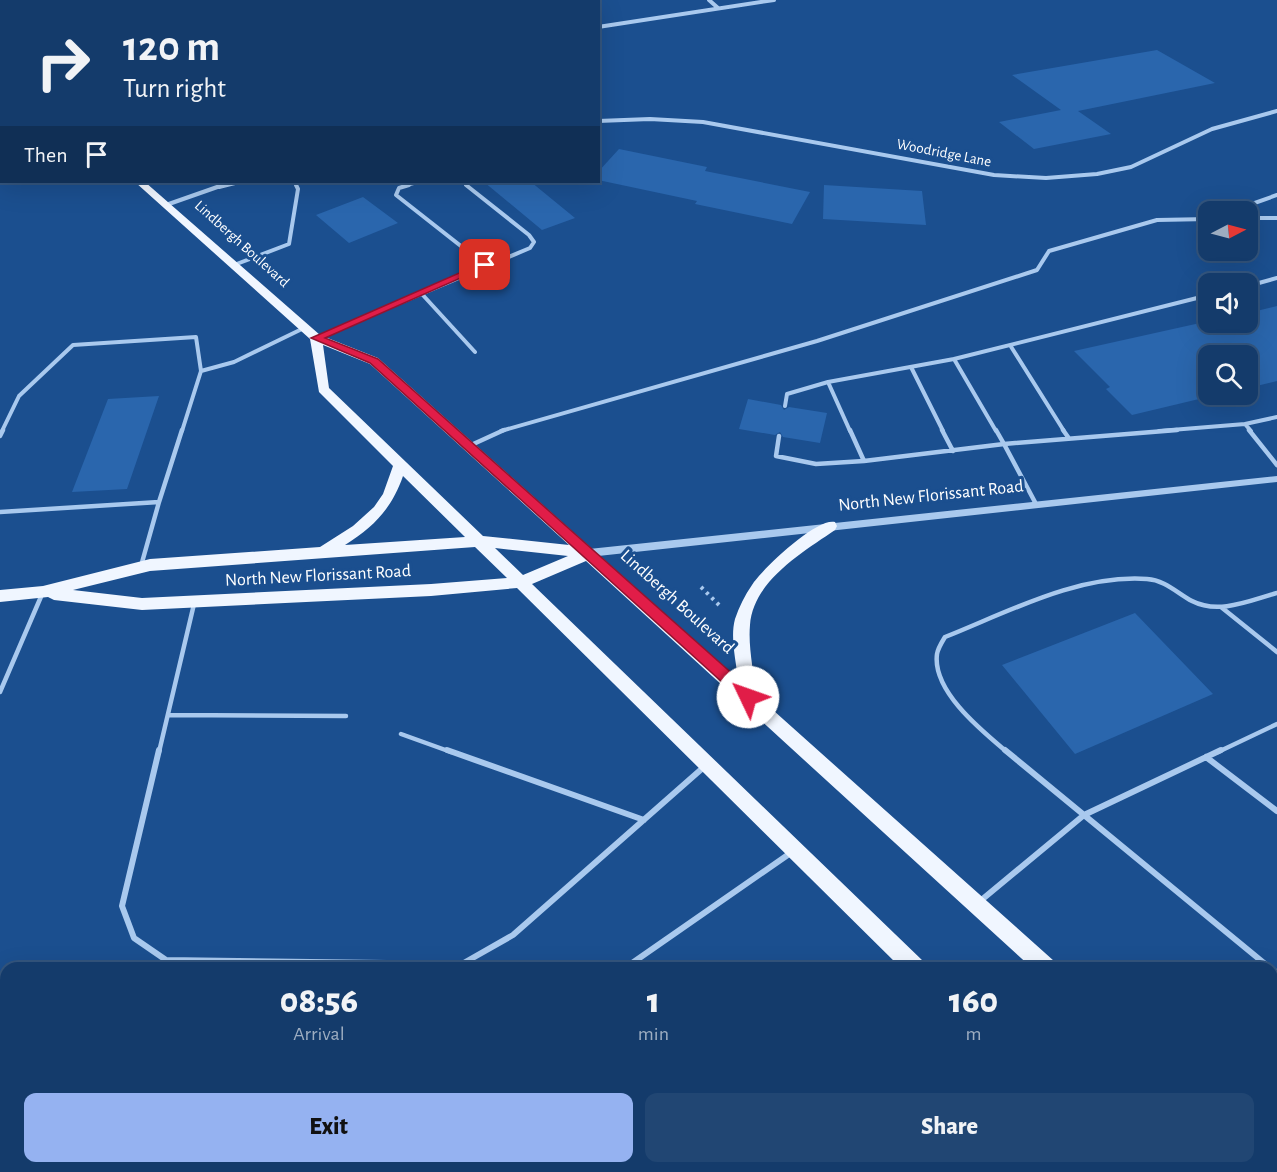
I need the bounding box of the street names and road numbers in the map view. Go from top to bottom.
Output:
street label: Woodridge Lane [896,136,993,170]
street label: Lindbergh Boulevard [192,198,292,290]
street label: North New Florissant Road [837,477,1025,515]
street label: Lindbergh Boulevard [617,547,737,657]
street label: North New Florissant Road [225,562,411,590]

